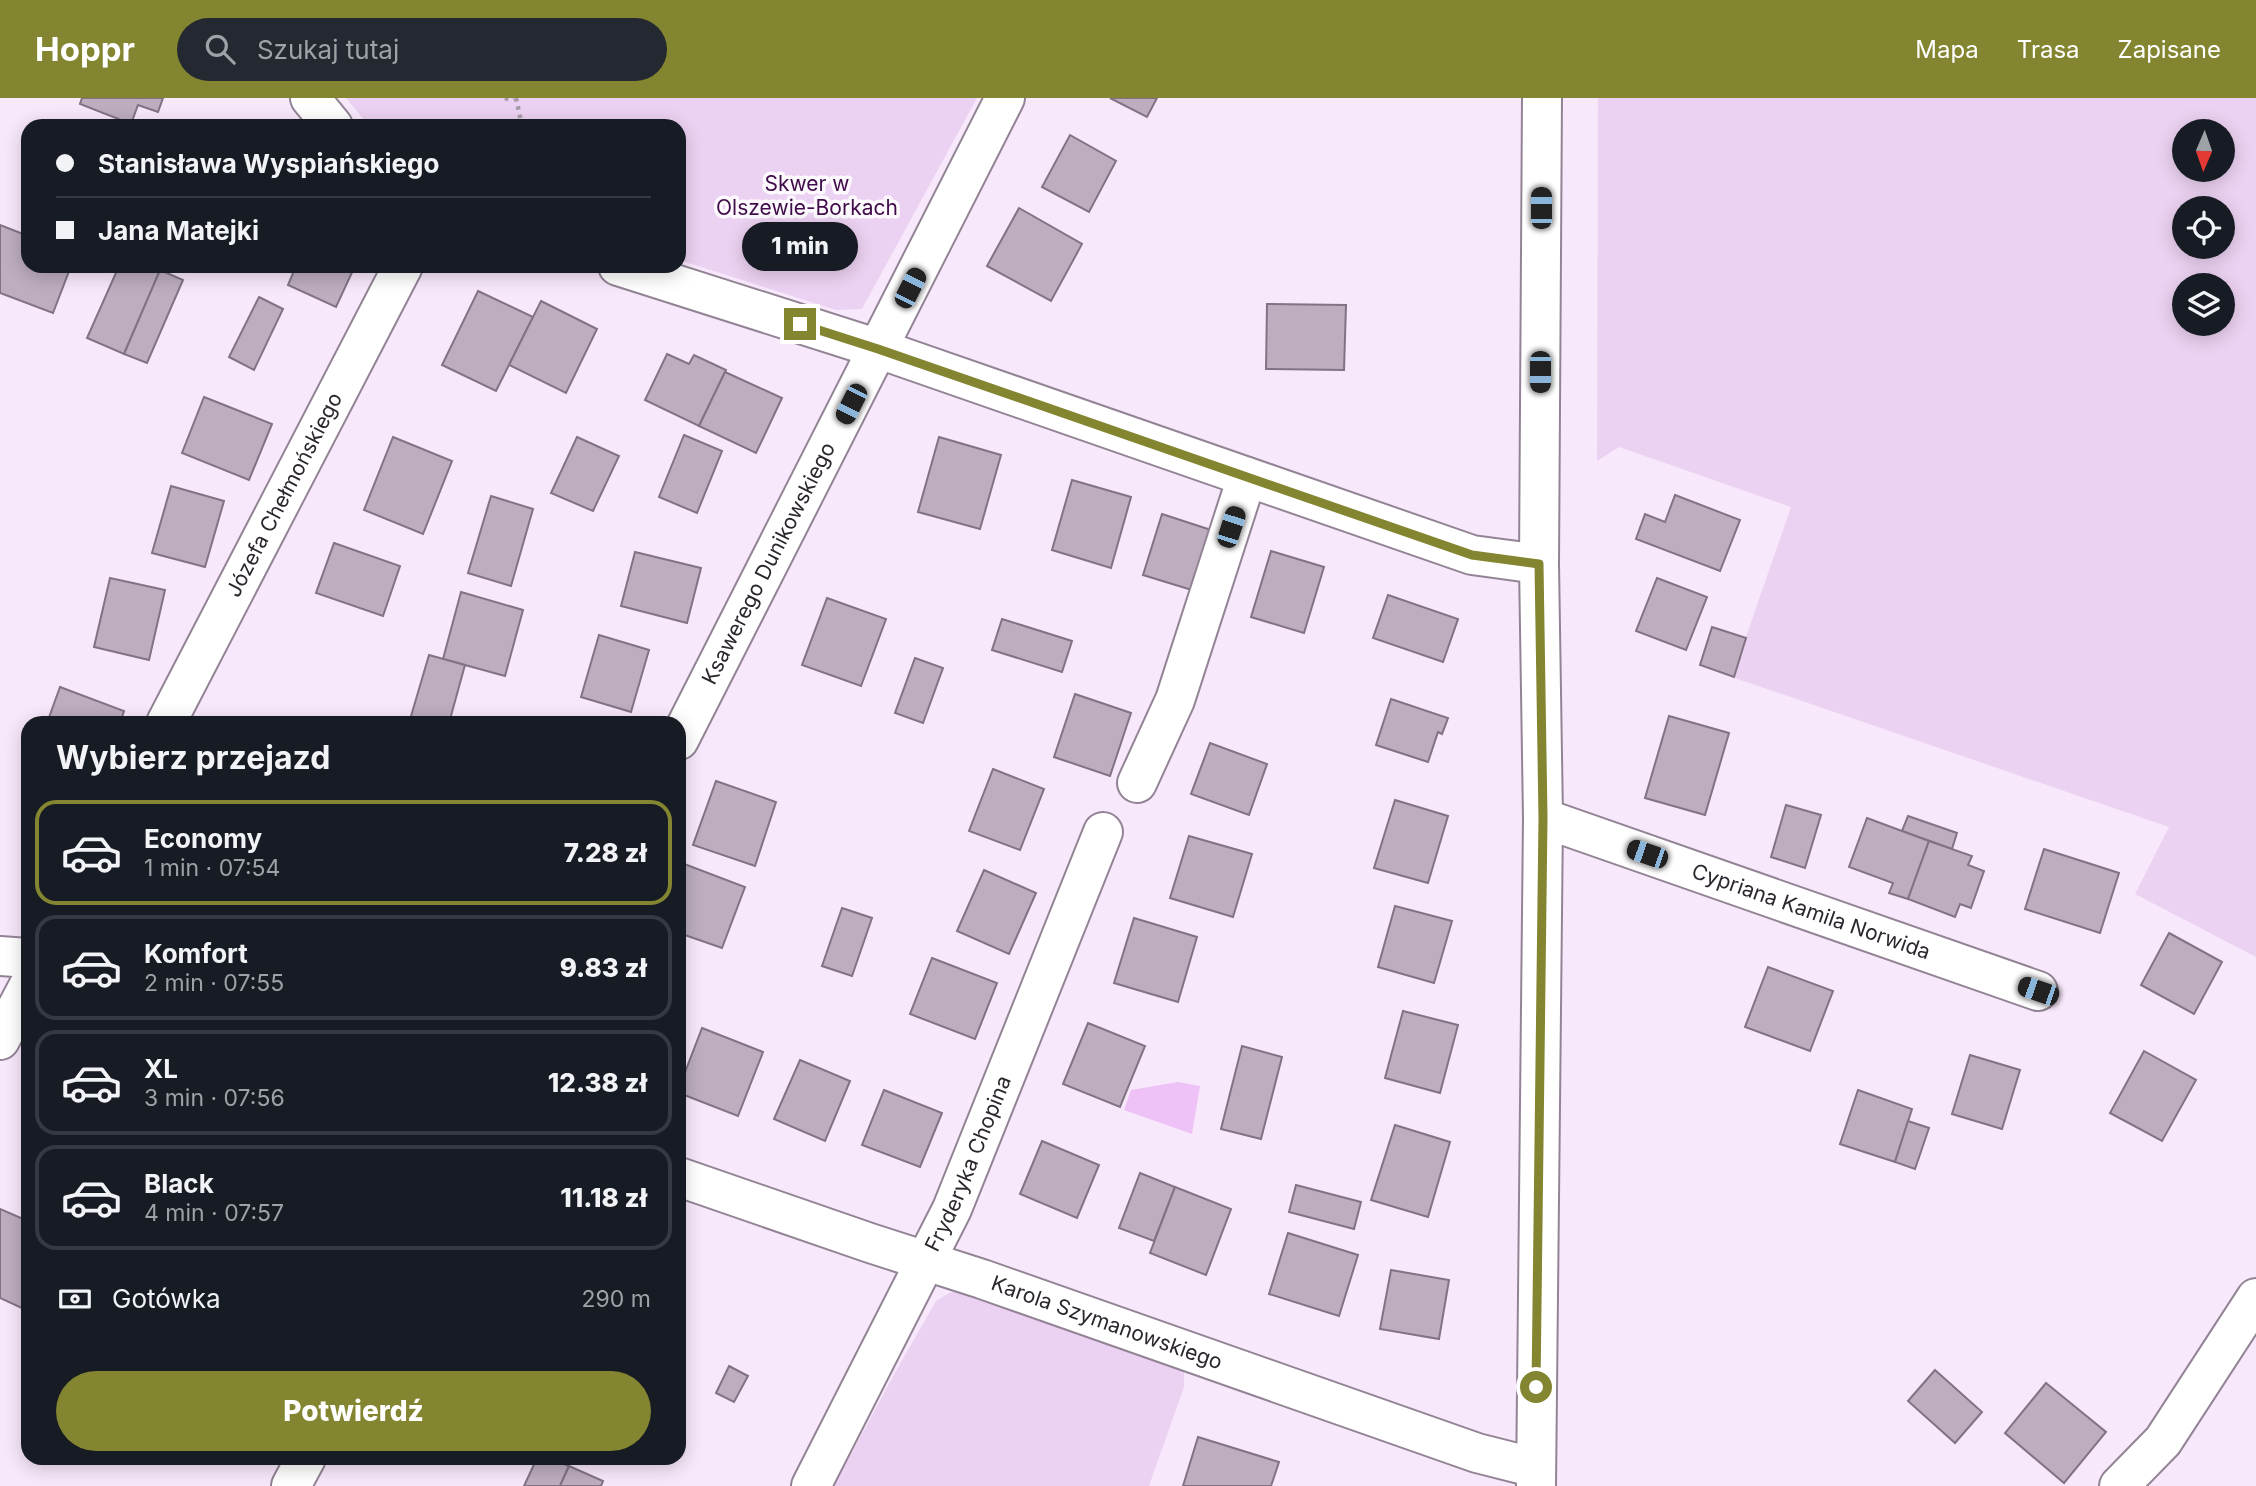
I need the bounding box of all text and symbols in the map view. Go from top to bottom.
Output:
search box [177,18,667,81]
text: Hoppr [35,29,135,69]
icon: search [201,30,239,68]
text: Szukaj tutaj [257,34,399,65]
text: Mapa [1915,35,1979,64]
text: Trasa [2017,35,2080,64]
text: Zapisane [2118,35,2221,64]
north arrow [2172,119,2235,182]
map controls [2172,119,2235,336]
text: Stanisława Wyspiańskiego [98,148,439,179]
park label: Skwer w Olszewie-Borkach [716,171,898,220]
car [1531,187,1552,229]
button: locate [2172,196,2235,259]
text: Jana Matejki [98,215,259,246]
callout: 1 min [742,222,858,272]
text: 1 min [771,232,829,260]
car [892,265,929,311]
button: layers [2172,273,2235,336]
route end [784,308,816,340]
car [1530,351,1551,393]
car [833,381,870,427]
street label: Józefa Chełmońskiego [221,388,347,601]
street label: Ksawerego Dunikowskiego [696,438,840,688]
car [1215,504,1248,550]
text: Wybierz przejazd [56,738,330,777]
icon: car [60,821,123,884]
text: Economy [144,823,262,854]
text: 7.28 zł [564,837,647,868]
car [1624,837,1671,871]
text: 1 min · 07:54 [144,854,280,882]
street label: Cypriana Kamila Norwida [1689,858,1934,964]
icon: car [60,936,123,999]
text: Komfort [144,938,248,969]
text: 9.83 zł [560,952,647,983]
text: 2 min · 07:55 [144,969,284,997]
car [2015,974,2062,1008]
icon: car [60,1051,123,1114]
text: XL [144,1053,178,1084]
text: 12.38 zł [548,1067,647,1098]
street label: Fryderyka Chopina [920,1072,1016,1255]
text: 3 min · 07:56 [144,1084,285,1112]
icon: car [60,1166,123,1229]
text: Black [144,1168,214,1199]
text: 11.18 zł [560,1182,647,1213]
text: 4 min · 07:57 [144,1199,284,1227]
street label: Karola Szymanowskiego [988,1270,1226,1375]
icon: cash [56,1280,94,1318]
text: Gotówka [112,1283,221,1314]
text: 290 m [582,1285,651,1313]
button: Potwierdź [56,1371,651,1451]
route start [1520,1371,1552,1403]

